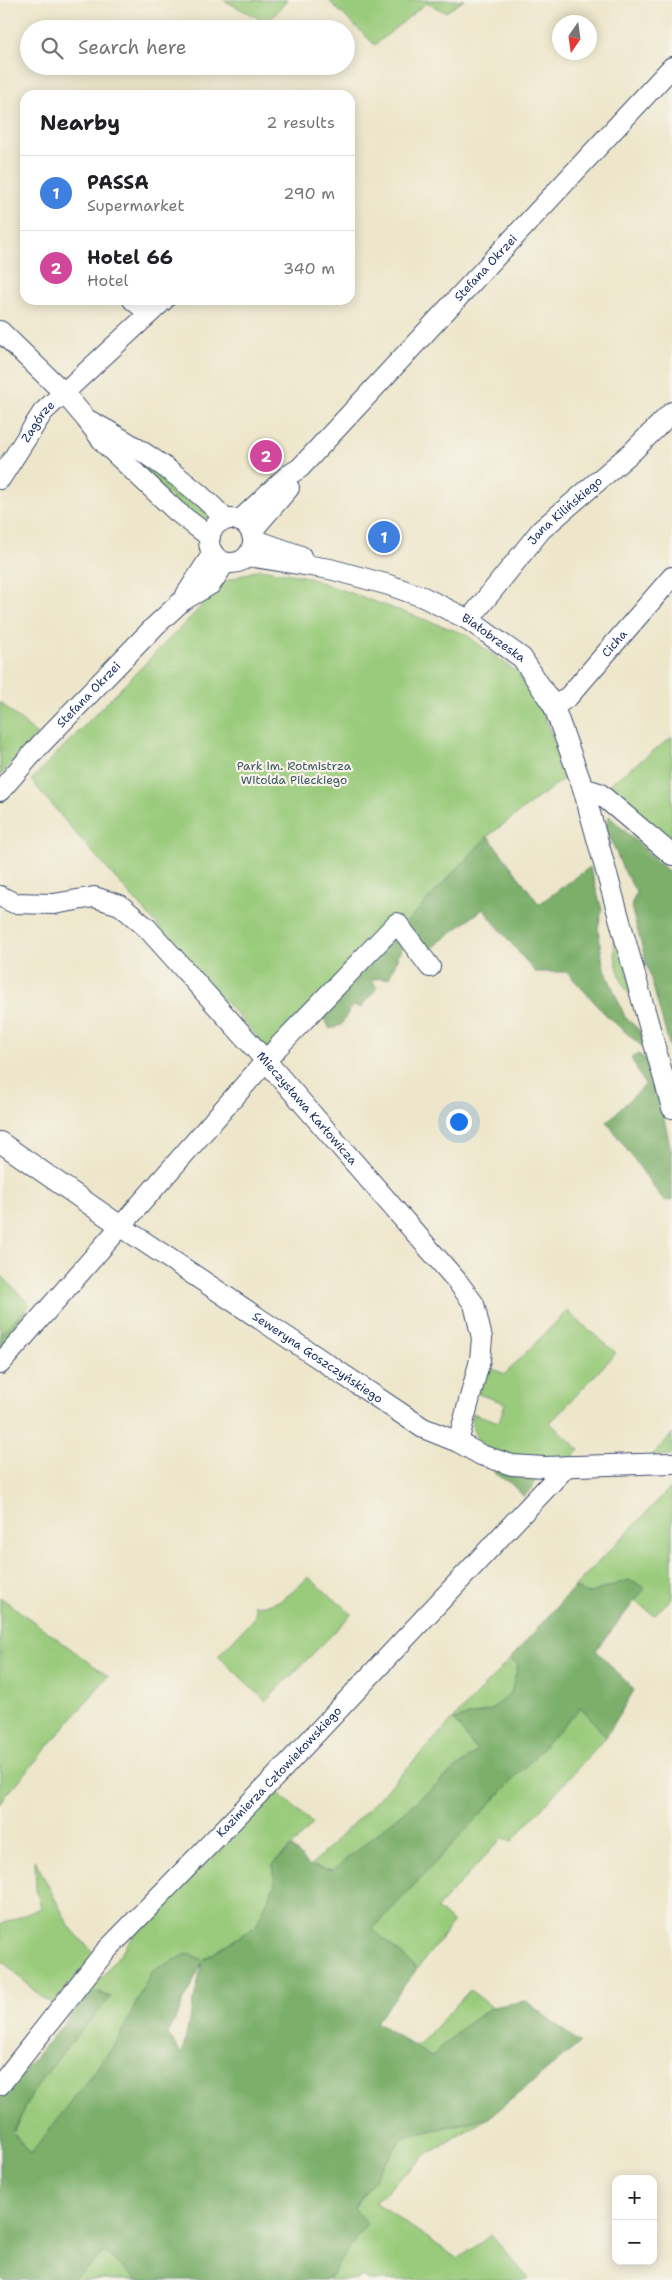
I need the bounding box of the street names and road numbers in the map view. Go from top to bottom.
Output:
street label: Stefana Okrzei [451,231,521,305]
street label: Zagórze [18,397,58,445]
street label: Jana Kilińskiego [524,473,606,548]
street label: Białobrzeska [459,610,529,666]
street label: Cicha [598,626,631,661]
street label: Stefana Okrzei [53,658,124,731]
street label: Mieczysława Karłowicza [253,1048,361,1169]
street label: Seweryna Goszczyńskiego [249,1308,386,1407]
street label: Kazimierza Człowiekowskiego [213,1703,345,1841]

